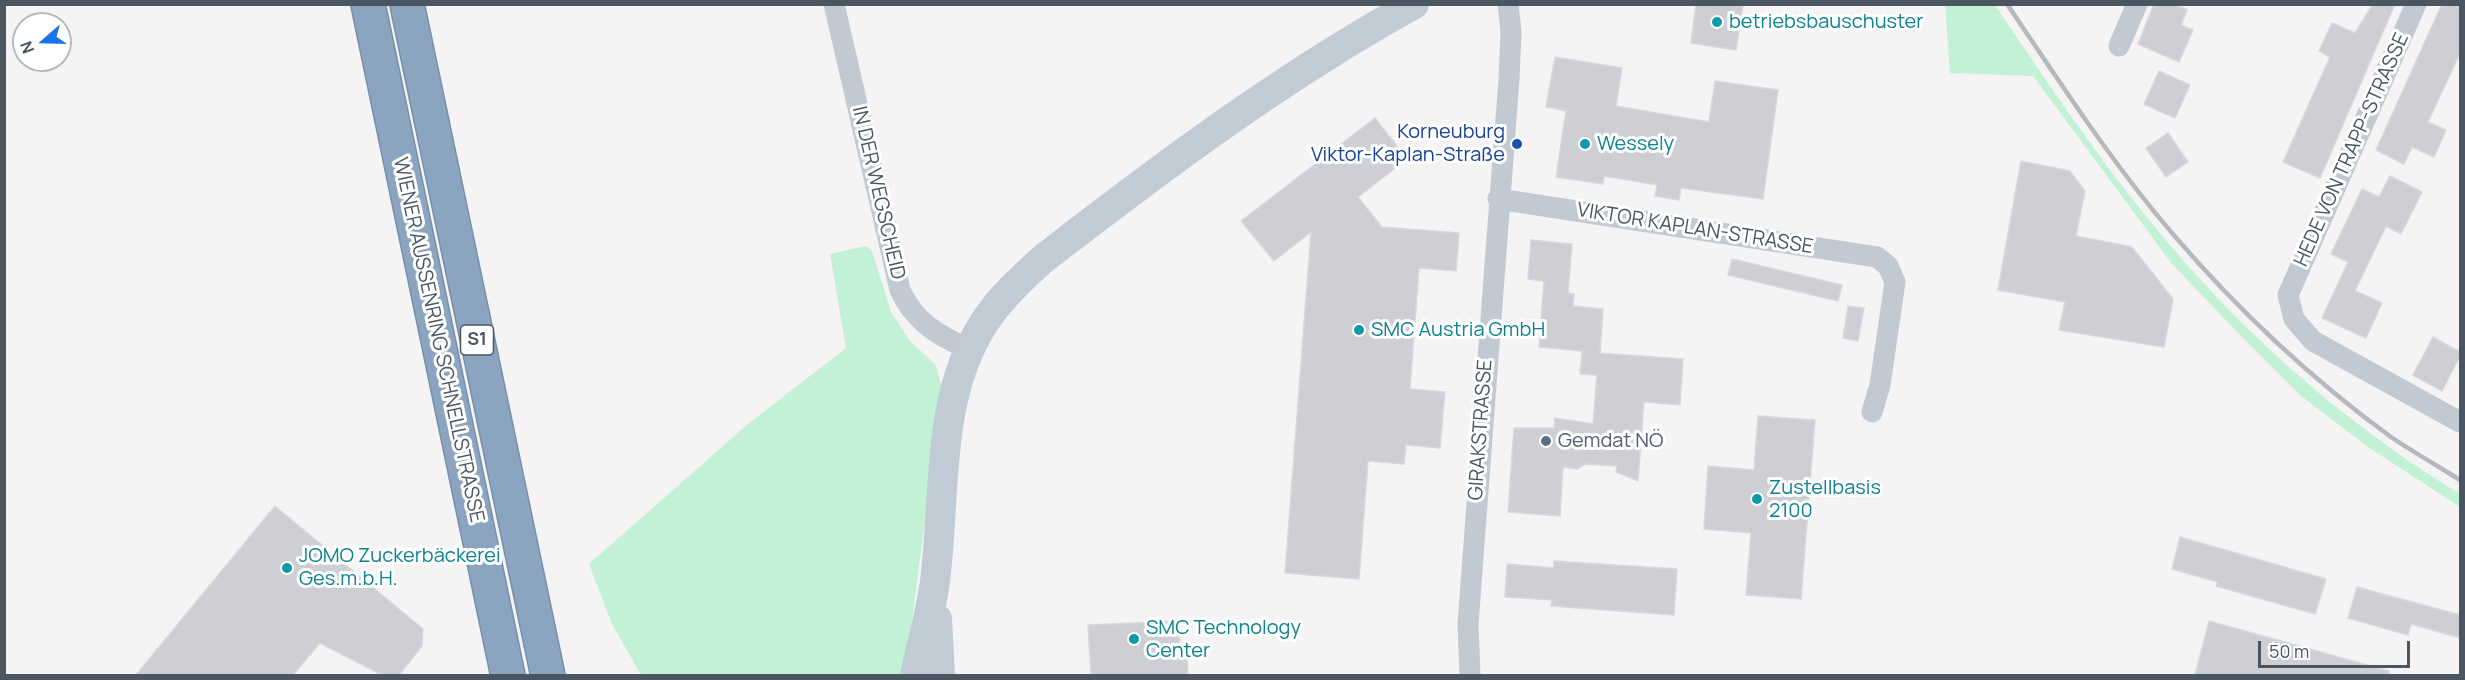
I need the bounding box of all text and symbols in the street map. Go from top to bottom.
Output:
place label: betriebsbauschuster [1729,10,1924,34]
north arrow [12,12,72,72]
marker: betriebsbauschuster [1710,15,1724,29]
street label: HEDE VON TRAPP-STRASSE [2290,30,2414,270]
text: N [15,38,39,57]
street label: IN DER WEGSCHEID [846,104,910,282]
place label: Korneuburg Viktor-Kaplan-Straße [1311,120,1505,167]
place label: Wessely [1597,132,1674,156]
marker: Korneuburg Viktor-Kaplan-Straße [1510,137,1524,151]
marker: Wessely [1578,137,1592,151]
street label: WIENER AUSSENRING SCHNELLSTRASSE [388,155,488,525]
street label: VIKTOR KAPLAN-STRASSE [1575,198,1815,260]
place label: SMC Austria GmbH [1371,318,1545,342]
marker: SMC Austria GmbH [1352,323,1366,337]
road number: S1 [460,325,494,355]
street label: GIRAKSTRASSE [1464,359,1498,501]
place label: Gemdat NÖ [1558,429,1664,453]
marker: Gemdat NÖ [1539,434,1553,448]
place label: Zustellbasis 2100 [1769,476,1881,523]
marker: Zustellbasis 2100 [1750,492,1764,506]
place label: JOMO Zuckerbäckerei Ges.m.b.H. [299,544,501,591]
marker: JOMO Zuckerbäckerei Ges.m.b.H. [280,561,294,575]
place label: SMC Technology Center [1146,616,1301,663]
scale bar [2261,629,2412,667]
marker: SMC Technology Center [1127,632,1141,646]
text: 50 m [2269,639,2309,663]

